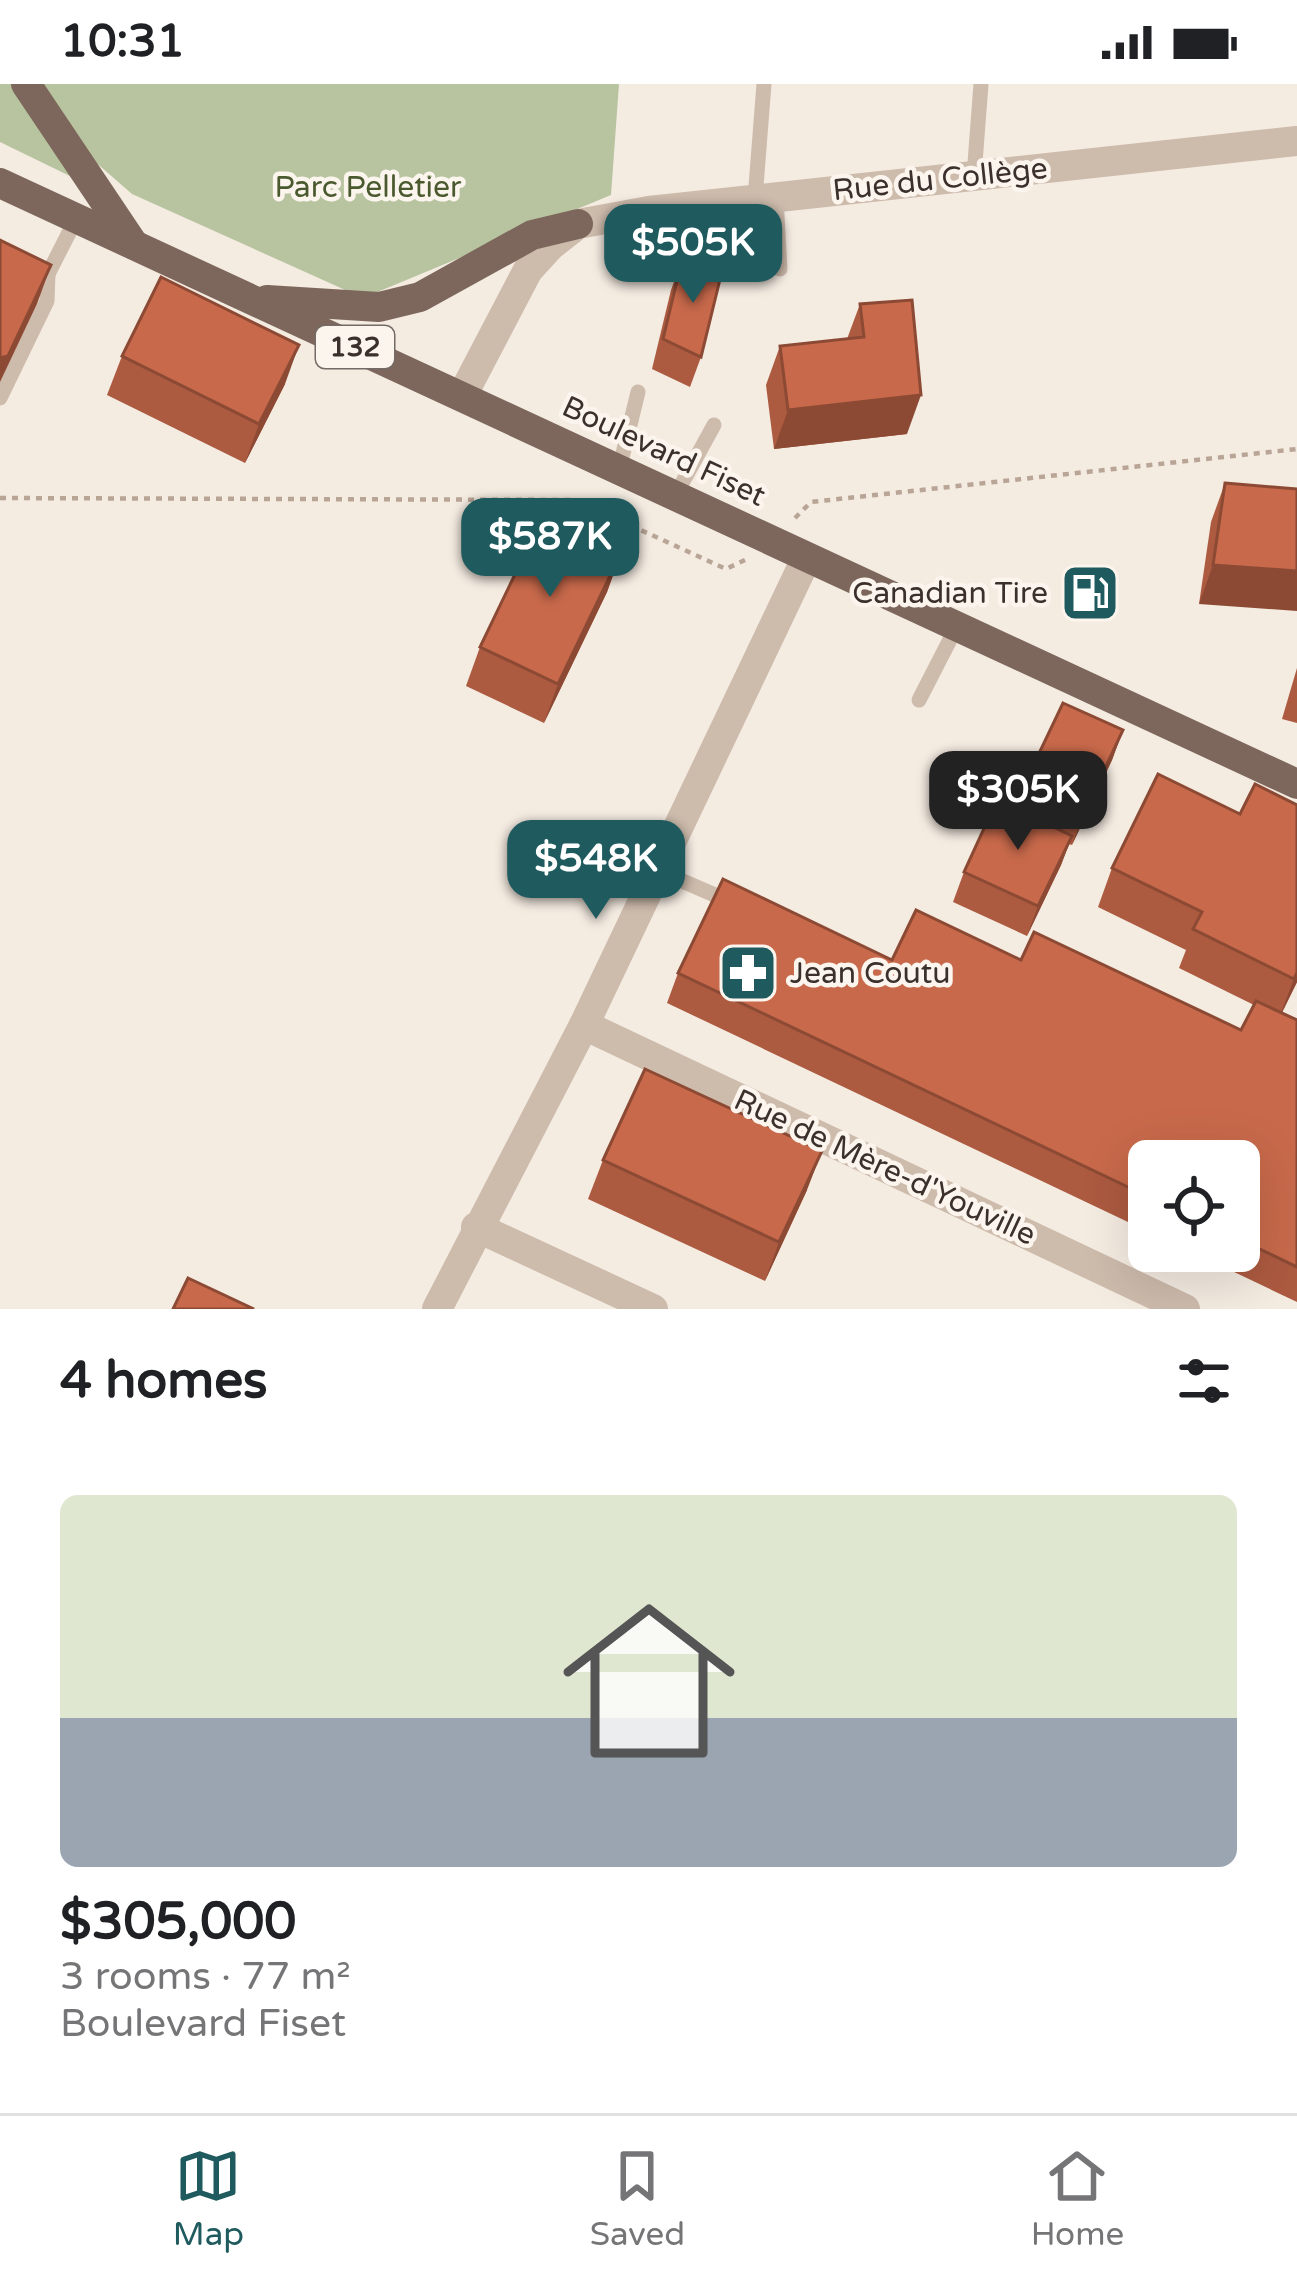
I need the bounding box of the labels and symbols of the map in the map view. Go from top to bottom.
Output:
street label: Rue du Collège [831,150,1049,209]
park label: Parc Pelletier [274,169,462,206]
pin: $505K [609,204,777,306]
road number: 132 [316,326,394,368]
street label: Boulevard Fiset [556,388,771,515]
pin: $587K [466,498,634,600]
fuel station icon: Canadian Tire [1059,562,1121,624]
place label: Canadian Tire [852,575,1048,612]
pin: $305K [934,751,1102,853]
pin: $548K [512,820,680,922]
pharmacy icon: Jean Coutu [717,942,779,1004]
place label: Jean Coutu [790,955,951,992]
street label: Rue de Mère-d'Youville [728,1081,1041,1254]

